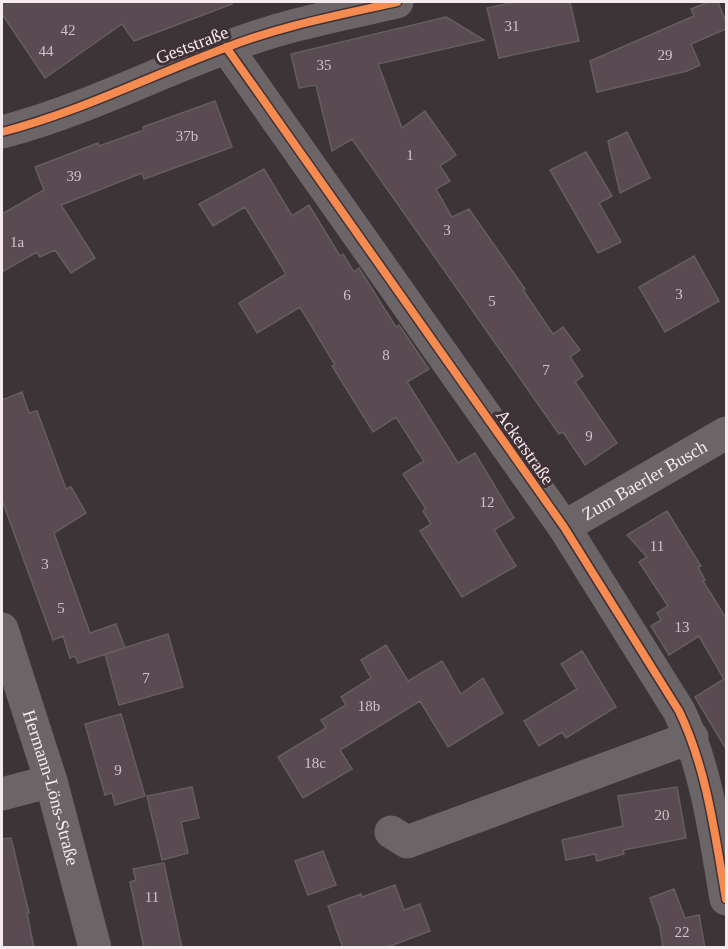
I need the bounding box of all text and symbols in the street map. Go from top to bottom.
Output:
house number: 31 [505,18,520,34]
house number: 42 [61,22,76,38]
street label: Geststraße [153,22,231,68]
house number: 44 [39,43,54,59]
house number: 29 [658,47,673,63]
house number: 35 [317,57,332,73]
house number: 37b [176,128,198,144]
house number: 1 [406,147,414,163]
house number: 39 [67,168,82,184]
house number: 3 [443,222,451,238]
house number: 1a [10,234,24,250]
house number: 3 [675,286,683,302]
house number: 6 [343,287,351,303]
house number: 5 [488,293,496,309]
house number: 8 [382,347,390,363]
house number: 7 [542,362,550,378]
street label: Ackerstraße [492,406,558,488]
house number: 9 [585,428,593,444]
street label: Zum Baerler Busch [578,436,710,524]
house number: 12 [480,494,495,510]
house number: 11 [650,538,664,554]
house number: 3 [41,556,49,572]
house number: 5 [57,600,65,616]
house number: 13 [675,619,690,635]
house number: 7 [142,670,150,686]
house number: 18b [358,698,380,714]
street label: Hermann-Löns-Straße [19,707,83,868]
house number: 18c [304,755,326,771]
house number: 9 [114,762,122,778]
house number: 20 [655,807,670,823]
house number: 11 [145,889,159,905]
house number: 22 [675,924,690,940]

